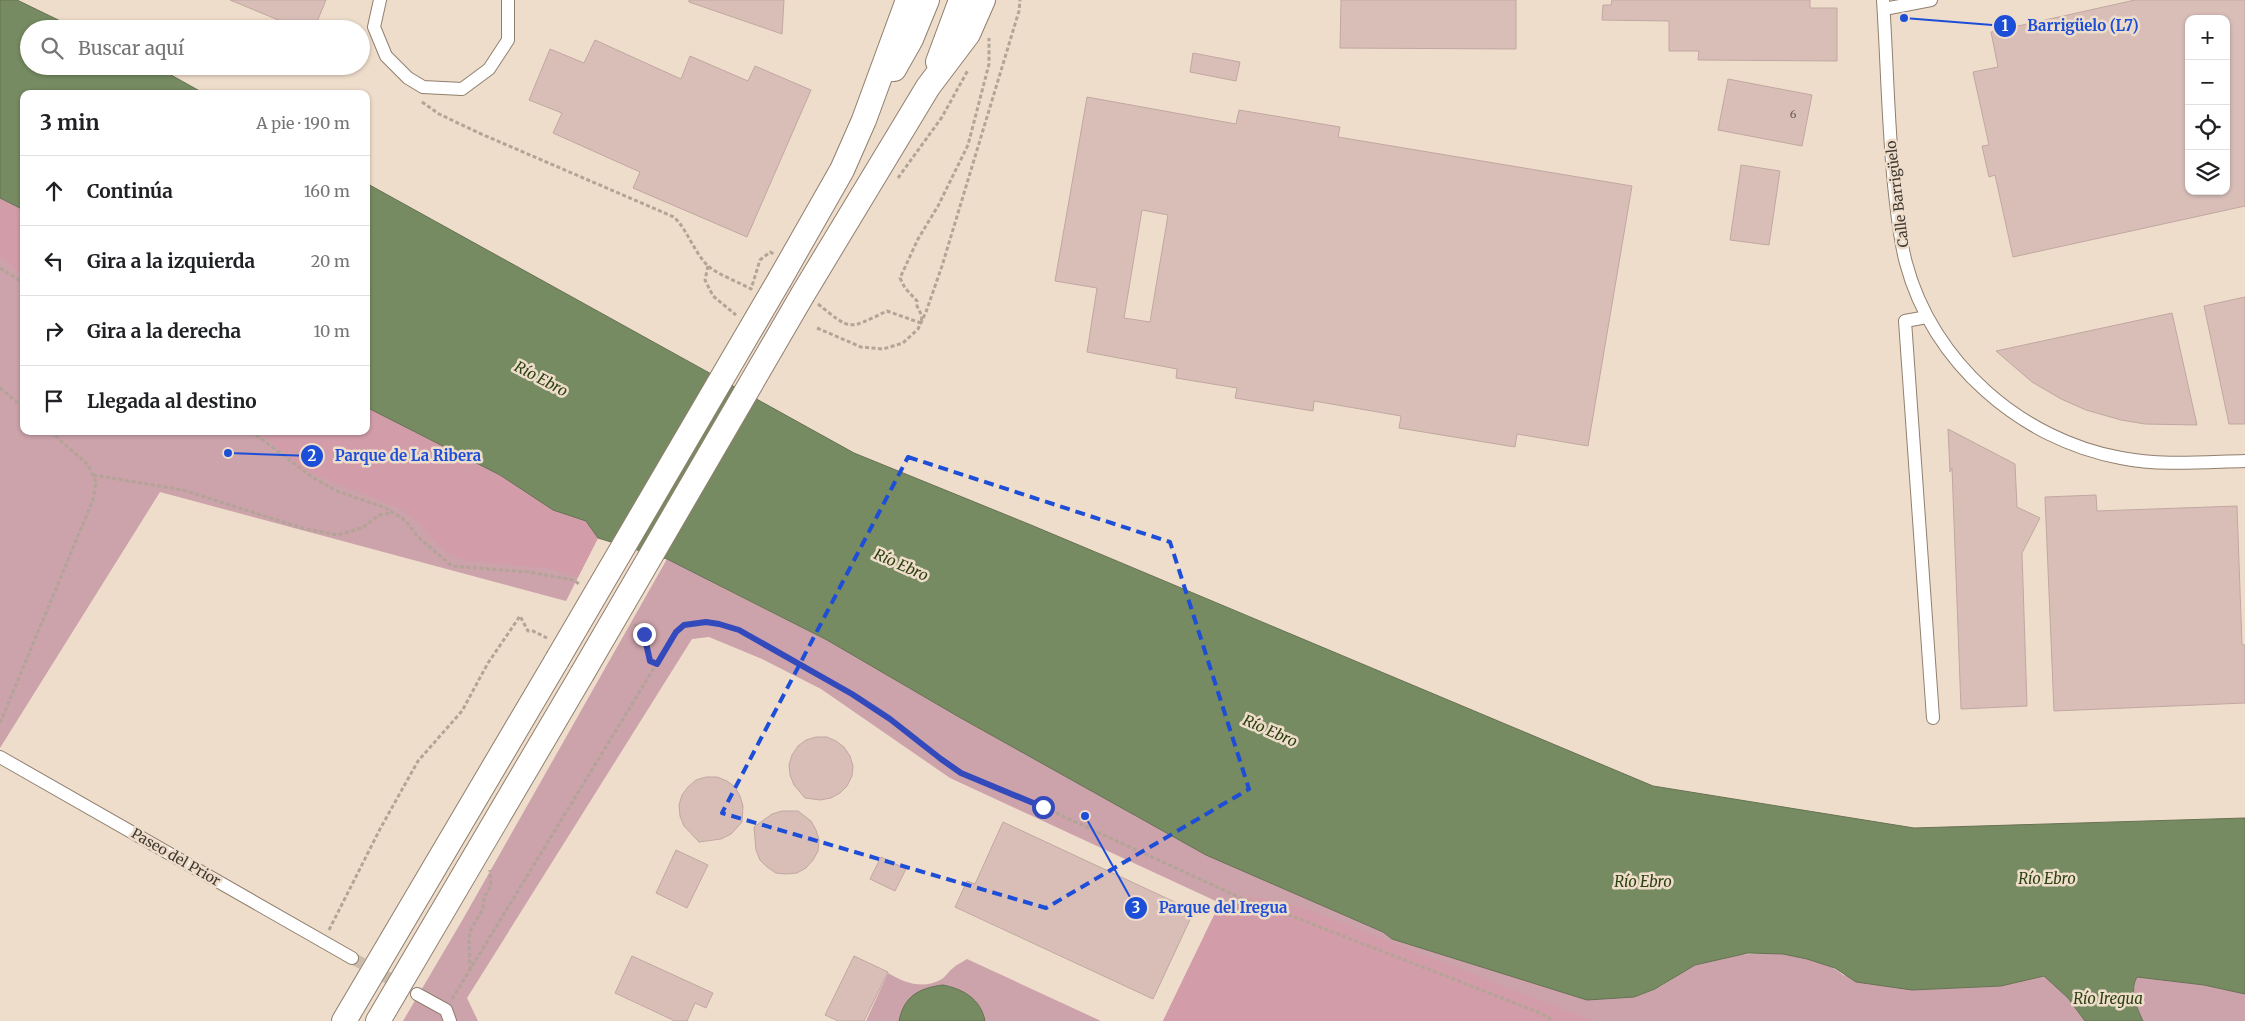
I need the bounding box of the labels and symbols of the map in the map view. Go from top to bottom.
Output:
callout: Barrigüelo (L7) [1992,11,2149,41]
text: 1 [2002,16,2009,35]
text: Barrigüelo (L7) [2027,16,2139,35]
house number: 6 [1790,107,1797,121]
street label: Calle Barrigüelo [1882,140,1912,248]
water label: Río Ebro [511,357,571,400]
callout: Parque de La Ribera [300,441,491,471]
text: 2 [308,446,317,465]
text: Parque de La Ribera [335,446,482,465]
water label: Río Ebro [871,544,931,585]
route end [633,623,656,646]
water label: Río Ebro [1240,710,1300,751]
route start [1032,796,1055,819]
street label: Paseo del Prior [128,824,224,890]
water label: Río Ebro [2018,869,2076,888]
water label: Río Ebro [1614,872,1672,891]
callout: Parque del Iregua [1124,893,1298,923]
text: 3 [1132,898,1140,917]
text: Parque del Iregua [1159,898,1288,917]
water label: Río Iregua [2073,989,2143,1008]

